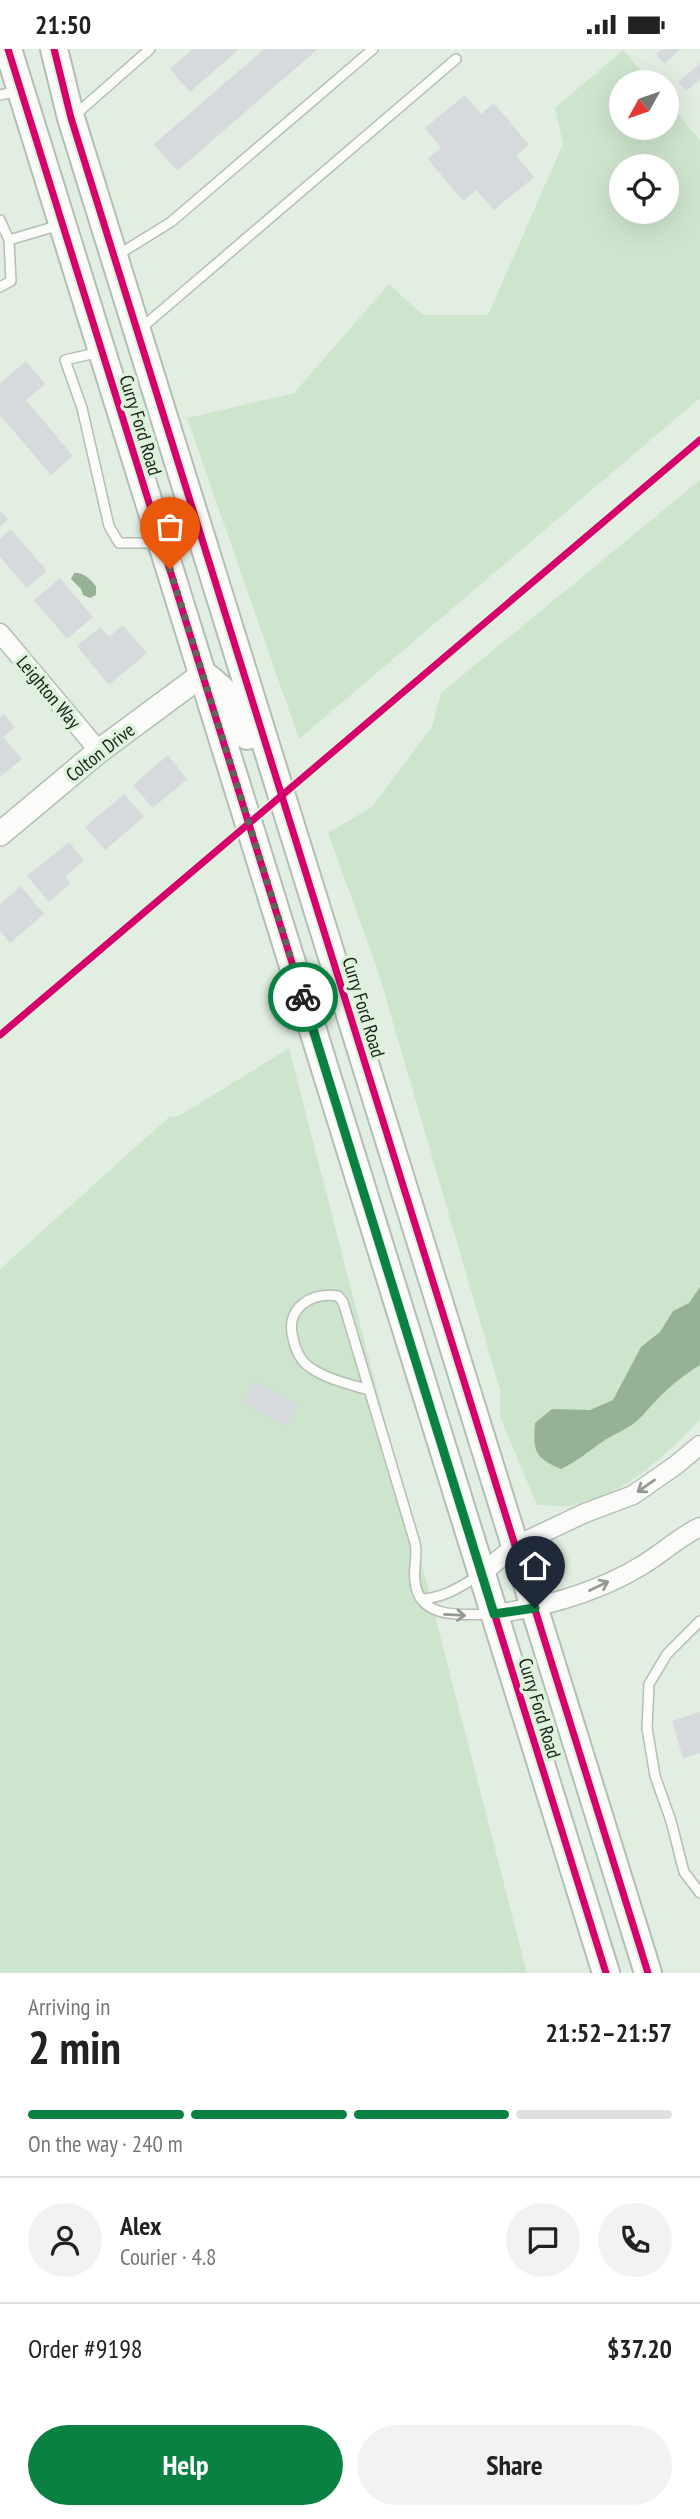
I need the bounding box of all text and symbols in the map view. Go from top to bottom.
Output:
text: 21:50 [35,8,91,41]
north arrow [609,70,679,140]
map controls [609,70,679,224]
button: locate [609,154,679,224]
street label: Curry Ford Road [114,372,168,478]
pin [140,497,200,569]
icon: bag [151,508,189,546]
street label: Leighton Way [12,651,87,734]
street label: Colton Drive [61,718,139,786]
street label: Curry Ford Road [337,954,391,1060]
courier [268,962,338,1032]
icon: bike [284,978,322,1016]
one-way arrow [637,1479,656,1493]
pin [505,1536,565,1608]
icon: home [516,1547,554,1585]
one-way arrow [588,1579,609,1592]
one-way arrow [443,1608,466,1621]
street label: Curry Ford Road [513,1655,567,1761]
text: Arriving in [28,1992,110,2021]
text: 21:52–21:57 [545,2016,672,2049]
text: 2 min [28,2017,121,2077]
text: On the way · 240 m [28,2129,183,2158]
button: person [28,2203,102,2277]
button: chat [506,2203,580,2277]
button: phone [598,2203,672,2277]
text: Alex [120,2209,161,2242]
text: Courier · 4.8 [120,2242,216,2271]
text: Order #9198 [28,2332,143,2365]
text: $37.20 [607,2332,672,2365]
button: Help [28,2425,343,2505]
button: Share [357,2425,672,2505]

